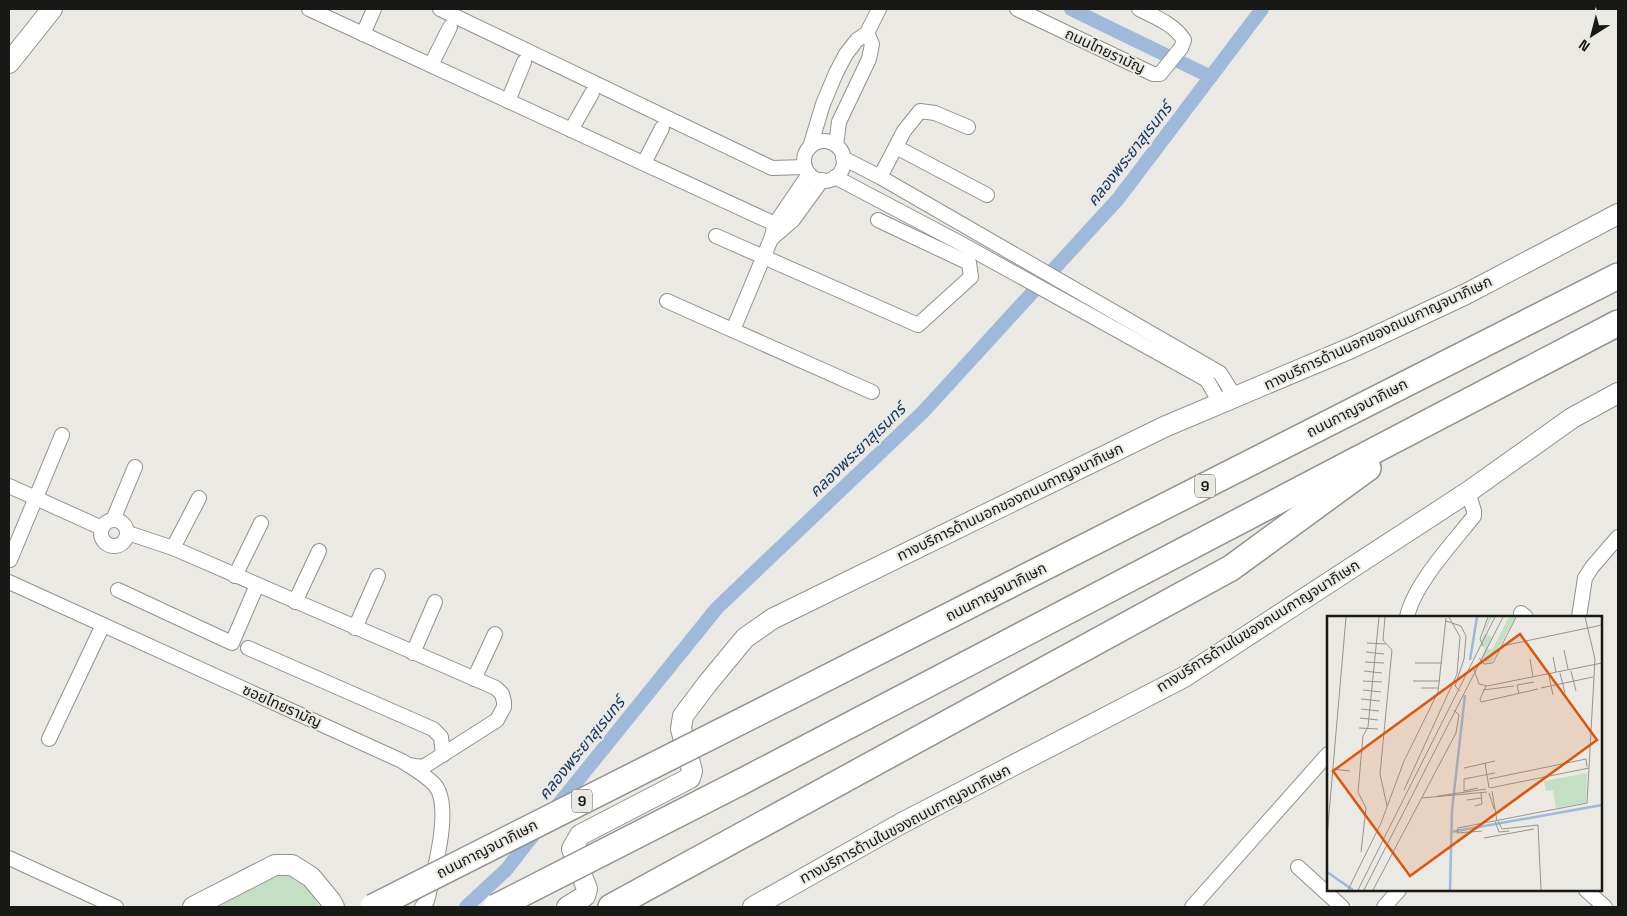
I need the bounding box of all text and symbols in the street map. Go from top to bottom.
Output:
north arrow [1567,10,1617,60]
street label: ถนนไทยรามัญ [1062,24,1148,77]
text: N [1575,35,1593,56]
water label: คลองพระยาสุเรนทร์ [1082,95,1179,210]
street label: ทางบริการด้านนอกของถนนกาญจนาภิเษก [1261,271,1495,394]
street label: ถนนกาญจนาภิเษก [1303,374,1411,441]
water label: คลองพระยาสุเรนทร์ [805,396,913,502]
street label: ทางบริการด้านนอกของถนนกาญจนาภิเษก [893,438,1126,565]
road number: 9 [1195,474,1215,498]
street label: ทางบริการด้านในของถนนกาญจนาภิเษก [1153,555,1363,696]
street label: ถนนกาญจนาภิเษก [942,558,1050,625]
inset map [1327,616,1602,891]
street label: ซอยไทยรามัญ [240,680,325,731]
water label: คลองพระยาสุเรนทร์ [534,690,632,804]
street label: ทางบริการด้านในของถนนกาญจนาภิเษก [796,760,1014,887]
road number: 9 [572,789,592,812]
street label: ถนนกาญจนาภิเษก [433,815,541,882]

